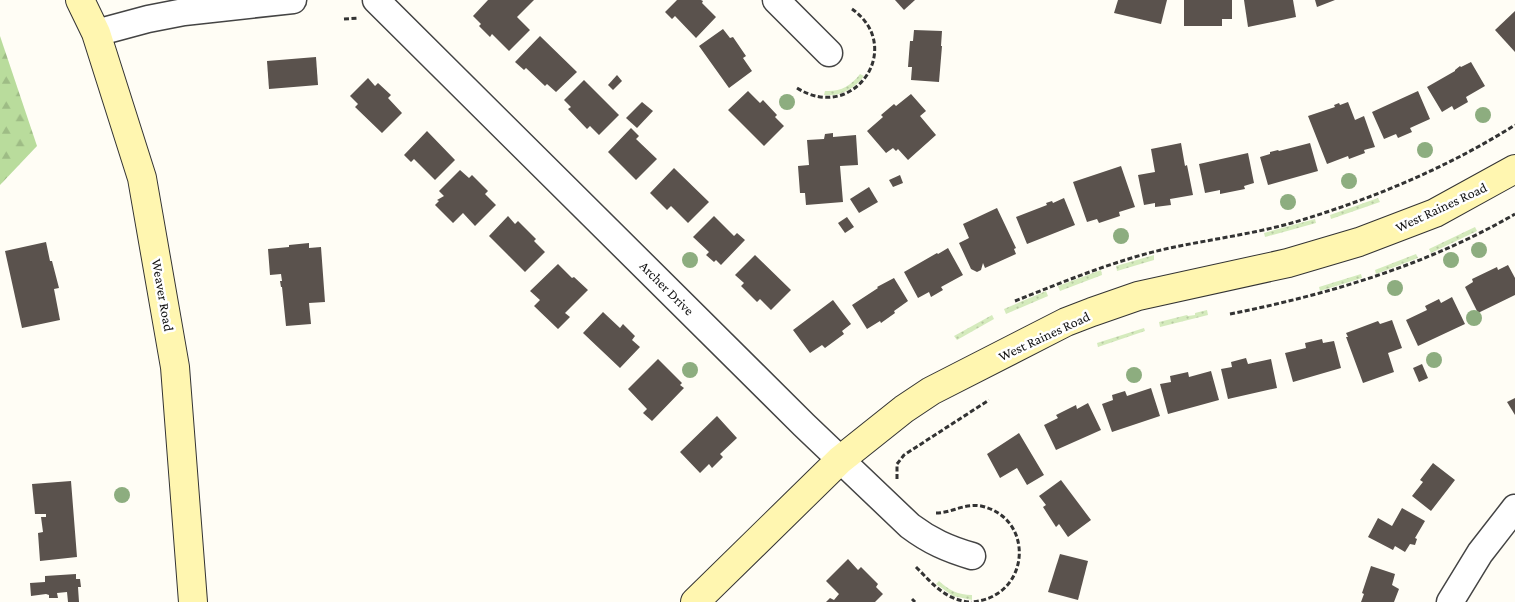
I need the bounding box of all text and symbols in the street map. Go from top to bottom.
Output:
street label: West Raines Road [1393,179,1490,235]
street label: Weaver Road [149,258,177,333]
street label: Archer Drive [637,258,697,318]
street label: West Raines Road [996,308,1093,364]

